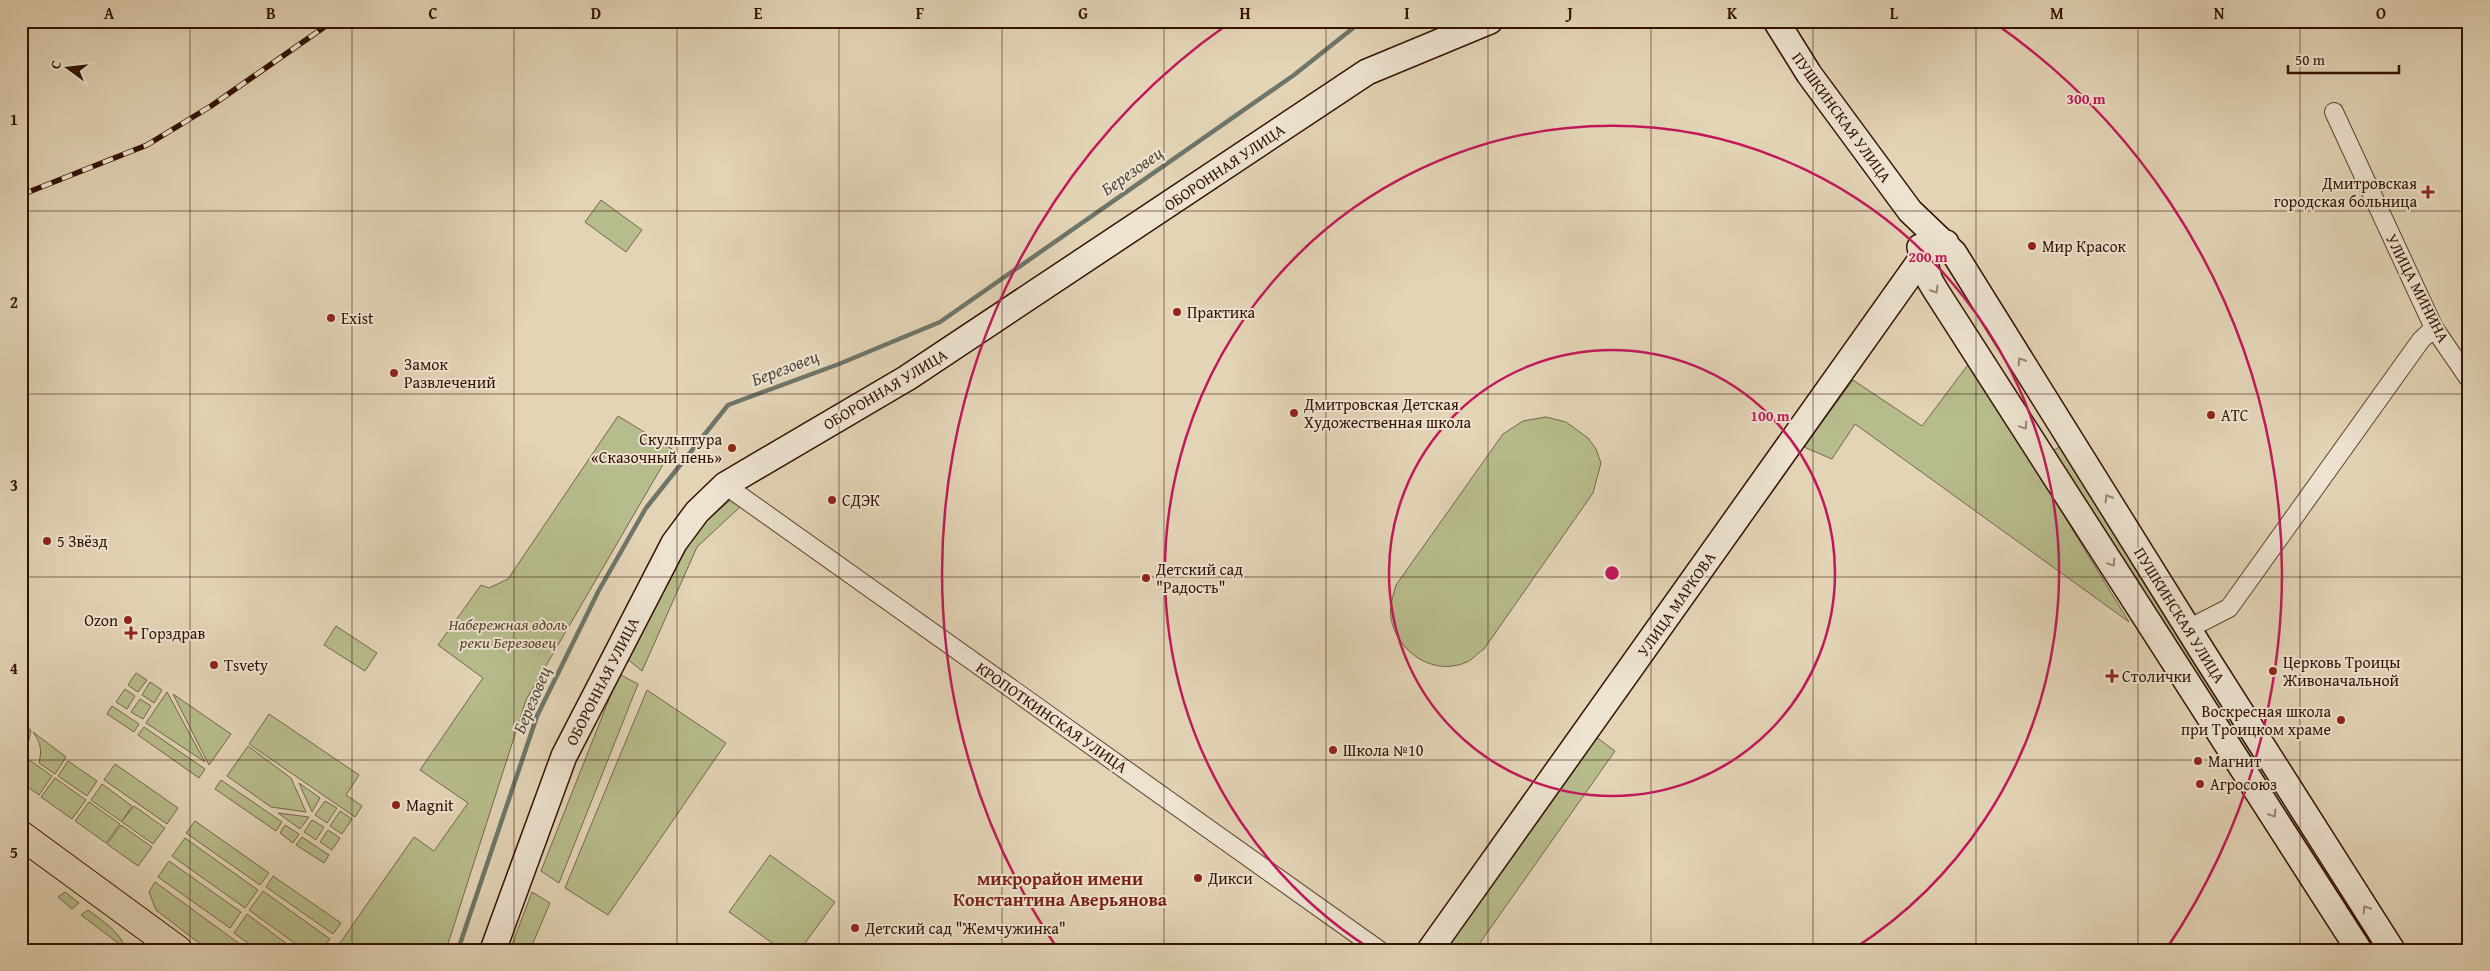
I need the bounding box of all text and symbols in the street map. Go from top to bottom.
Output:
text: A [104,1,115,25]
text: B [266,1,276,25]
text: C [428,1,438,25]
text: D [591,1,601,25]
text: E [754,1,763,25]
text: F [916,1,924,25]
text: G [1078,1,1088,25]
text: H [1239,1,1251,25]
text: I [1404,1,1410,25]
text: J [1564,1,1573,25]
text: K [1727,1,1738,25]
text: L [1890,1,1899,25]
text: M [2050,1,2064,25]
text: N [2214,1,2225,25]
text: O [2376,1,2386,25]
north arrow [42,42,92,92]
scale bar [2288,42,2399,74]
street label: ПУШКИНСКАЯ УЛИЦА [1786,47,1898,188]
text: 50 m [2295,49,2326,70]
text: С [45,58,66,71]
text: 300 m [2066,88,2106,109]
text: 1 [10,107,18,131]
street label: ОБОРОННАЯ УЛИЦА [1159,117,1290,216]
water label: Березовец [1095,139,1168,202]
place label: Дмитровская городская больница [2274,171,2417,213]
marker: Дмитровская городская больница [2421,185,2435,199]
street label: УЛИЦА МИНИНА [2380,229,2456,347]
place label: Мир Красок [2042,234,2127,258]
marker: Мир Красок [2026,240,2038,252]
text: 200 m [1908,246,1948,267]
one-way arrow [1929,284,1939,293]
text: 2 [10,290,18,314]
place label: Практика [1187,300,1256,324]
place label: Exist [341,306,374,330]
marker: Практика [1171,306,1183,318]
marker: Exist [325,312,337,324]
water label: Березовец [747,342,823,393]
street label: ОБОРОННАЯ УЛИЦА [818,342,952,436]
place label: Замок Развлечений [404,352,496,394]
one-way arrow [2018,357,2027,367]
marker: Замок Развлечений [388,367,400,379]
place label: Дмитровская Детская Художественная школа [1303,392,1472,434]
place label: АТС [2221,403,2249,427]
text: 100 m [1750,405,1790,426]
marker: Дмитровская Детская Художественная школа [1288,407,1300,419]
marker: АТС [2205,409,2217,421]
one-way arrow [2017,421,2027,430]
place label: Скульптура «Сказочный пень» [591,427,722,469]
marker: Скульптура «Сказочный пень» [726,442,738,454]
text: 3 [10,473,18,497]
place label: СДЭК [842,488,880,512]
marker: СДЭК [826,494,838,506]
one-way arrow [2104,495,2114,504]
place label: 5 Звёзд [57,529,108,553]
marker: 5 Звёзд [41,535,53,547]
street label: ПУШКИНСКАЯ УЛИЦА [2128,542,2232,688]
street label: УЛИЦА МАРКОВА [1631,546,1721,661]
place label: Детский сад "Радость" [1155,557,1243,599]
one-way arrow [2106,557,2115,566]
centre of rings [1603,564,1621,582]
marker: Детский сад "Радость" [1140,572,1152,584]
place label: Ozon [84,608,118,632]
park label: Набережная вдоль реки Березовец [448,612,568,654]
street label: ОБОРОННАЯ УЛИЦА [559,612,645,749]
marker: Ozon [122,614,134,626]
place label: Горздрав [141,621,205,645]
marker: Горздрав [125,627,137,639]
place label: Церковь Троицы Живоначальной [2282,650,2400,692]
place label: Tsvety [224,653,268,677]
street label: КРОПОТКИНСКАЯ УЛИЦА [971,655,1133,779]
text: 4 [10,656,18,680]
marker: Tsvety [208,659,220,671]
water label: Березовец [505,662,558,738]
place label: Столички [2122,664,2192,688]
marker: Церковь Троицы Живоначальной [2267,665,2279,677]
marker: Столички [2106,670,2118,682]
place label: Воскресная школа при Троицком храме [2181,699,2331,741]
marker: Воскресная школа при Троицком храме [2335,714,2347,726]
place label: Школа №10 [1343,738,1424,762]
marker: Школа №10 [1327,744,1339,756]
place label: Магнит [2208,749,2262,773]
marker: Магнит [2192,755,2204,767]
place label: Агросоюз [2210,772,2277,796]
marker: Агросоюз [2194,778,2206,790]
place label: Magnit [406,793,454,817]
marker: Magnit [390,799,402,811]
one-way arrow [2266,808,2276,817]
text: 5 [10,840,18,864]
district label: микрорайон имени Константина Аверьянова [953,865,1168,913]
place label: Дикси [1207,866,1253,890]
marker: Дикси [1192,872,1204,884]
one-way arrow [2363,905,2372,914]
place label: Детский сад "Жемчужинка" [864,916,1066,940]
marker: Детский сад "Жемчужинка" [849,922,861,934]

